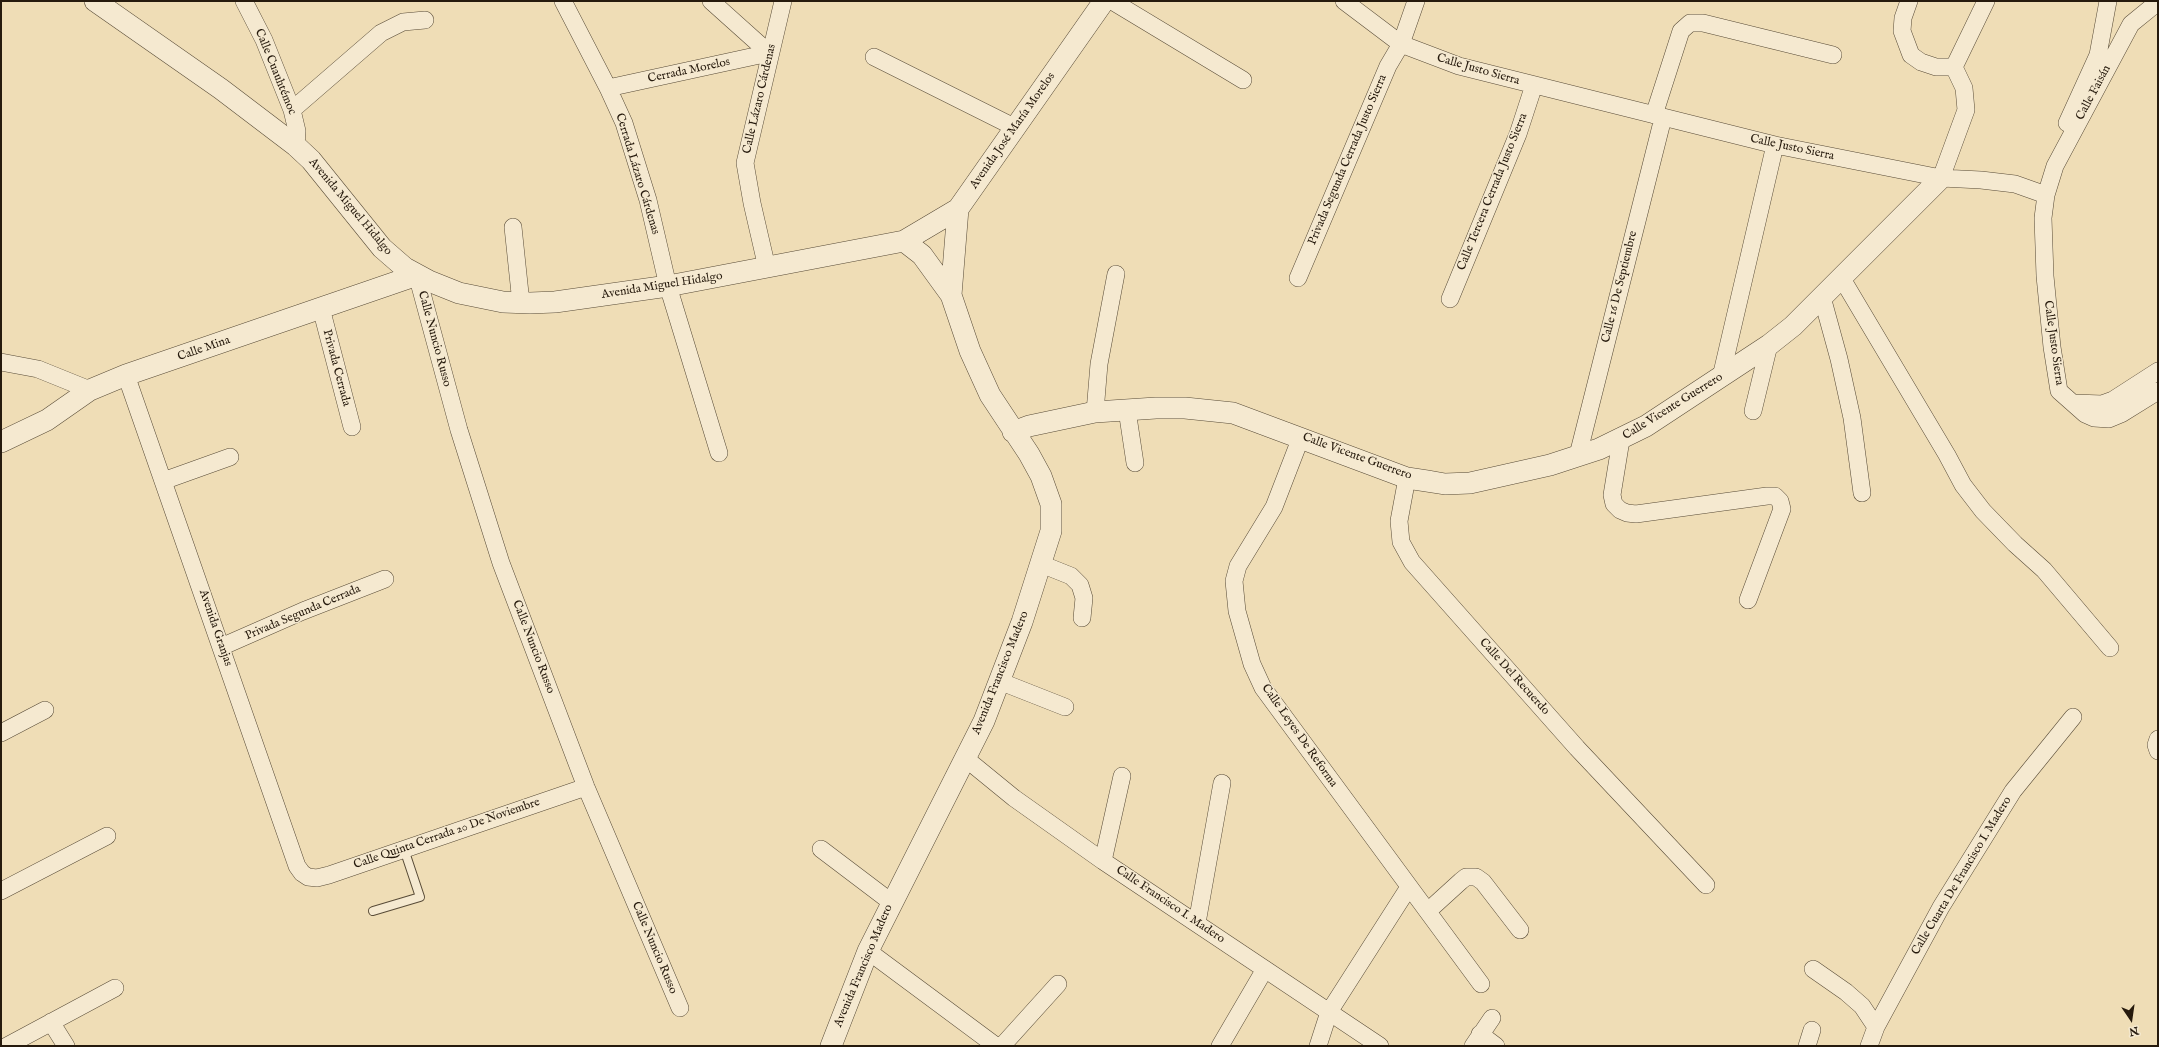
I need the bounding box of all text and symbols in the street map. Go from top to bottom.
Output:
street label: Calle Cuauhtémoc [251,27,299,117]
street label: Calle Lázaro Cárdenas [740,43,780,155]
street label: Calle Justo Sierra [1435,51,1521,89]
street label: Cerrada Morelos [647,55,731,87]
street label: Calle Faisán [2074,63,2114,123]
street label: Avenida José María Morelos [967,70,1059,192]
street label: Privada Segunda Cerrada Justo Sierra [1306,73,1390,247]
street label: Calle Tercera Cerrada Justo Sierra [1455,111,1531,273]
street label: Cerrada Lázaro Cárdenas [612,112,662,236]
street label: Calle Justo Sierra [1749,132,1835,164]
street label: Avenida Miguel Hidalgo [305,156,395,258]
street label: Calle 16 De Septiembre [1599,230,1641,344]
street label: Avenida Miguel Hidalgo [600,269,724,303]
street label: Calle Nuncio Russo [414,289,454,389]
street label: Calle Justo Sierra [2040,300,2066,386]
street label: Privada Cerrada [319,328,353,408]
street label: Calle Mina [176,333,232,365]
street label: Calle Vicente Guerrero [1620,370,1726,444]
street label: Calle Vicente Guerrero [1300,431,1414,483]
street label: Privada Segunda Cerrada [243,582,363,644]
street label: Avenida Granjas [195,588,235,668]
street label: Calle Nuncio Russo [509,598,557,696]
street label: Avenida Francisco Madero [970,609,1032,737]
street label: Calle Del Recuerdo [1476,636,1552,718]
street label: Calle Leyes De Reforma [1258,682,1340,790]
street label: Calle Cuarta De Francisco I. Madero [1909,794,2015,958]
street label: Calle Quinta Cerrada 20 De Noviembre [352,795,542,873]
street label: Calle Francisco I. Madero [1113,863,1227,947]
street label: Calle Nuncio Russo [628,900,680,996]
street label: Avenida Francisco Madero [832,902,896,1030]
north arrow [2111,999,2151,1039]
text: N [2127,1023,2140,1039]

